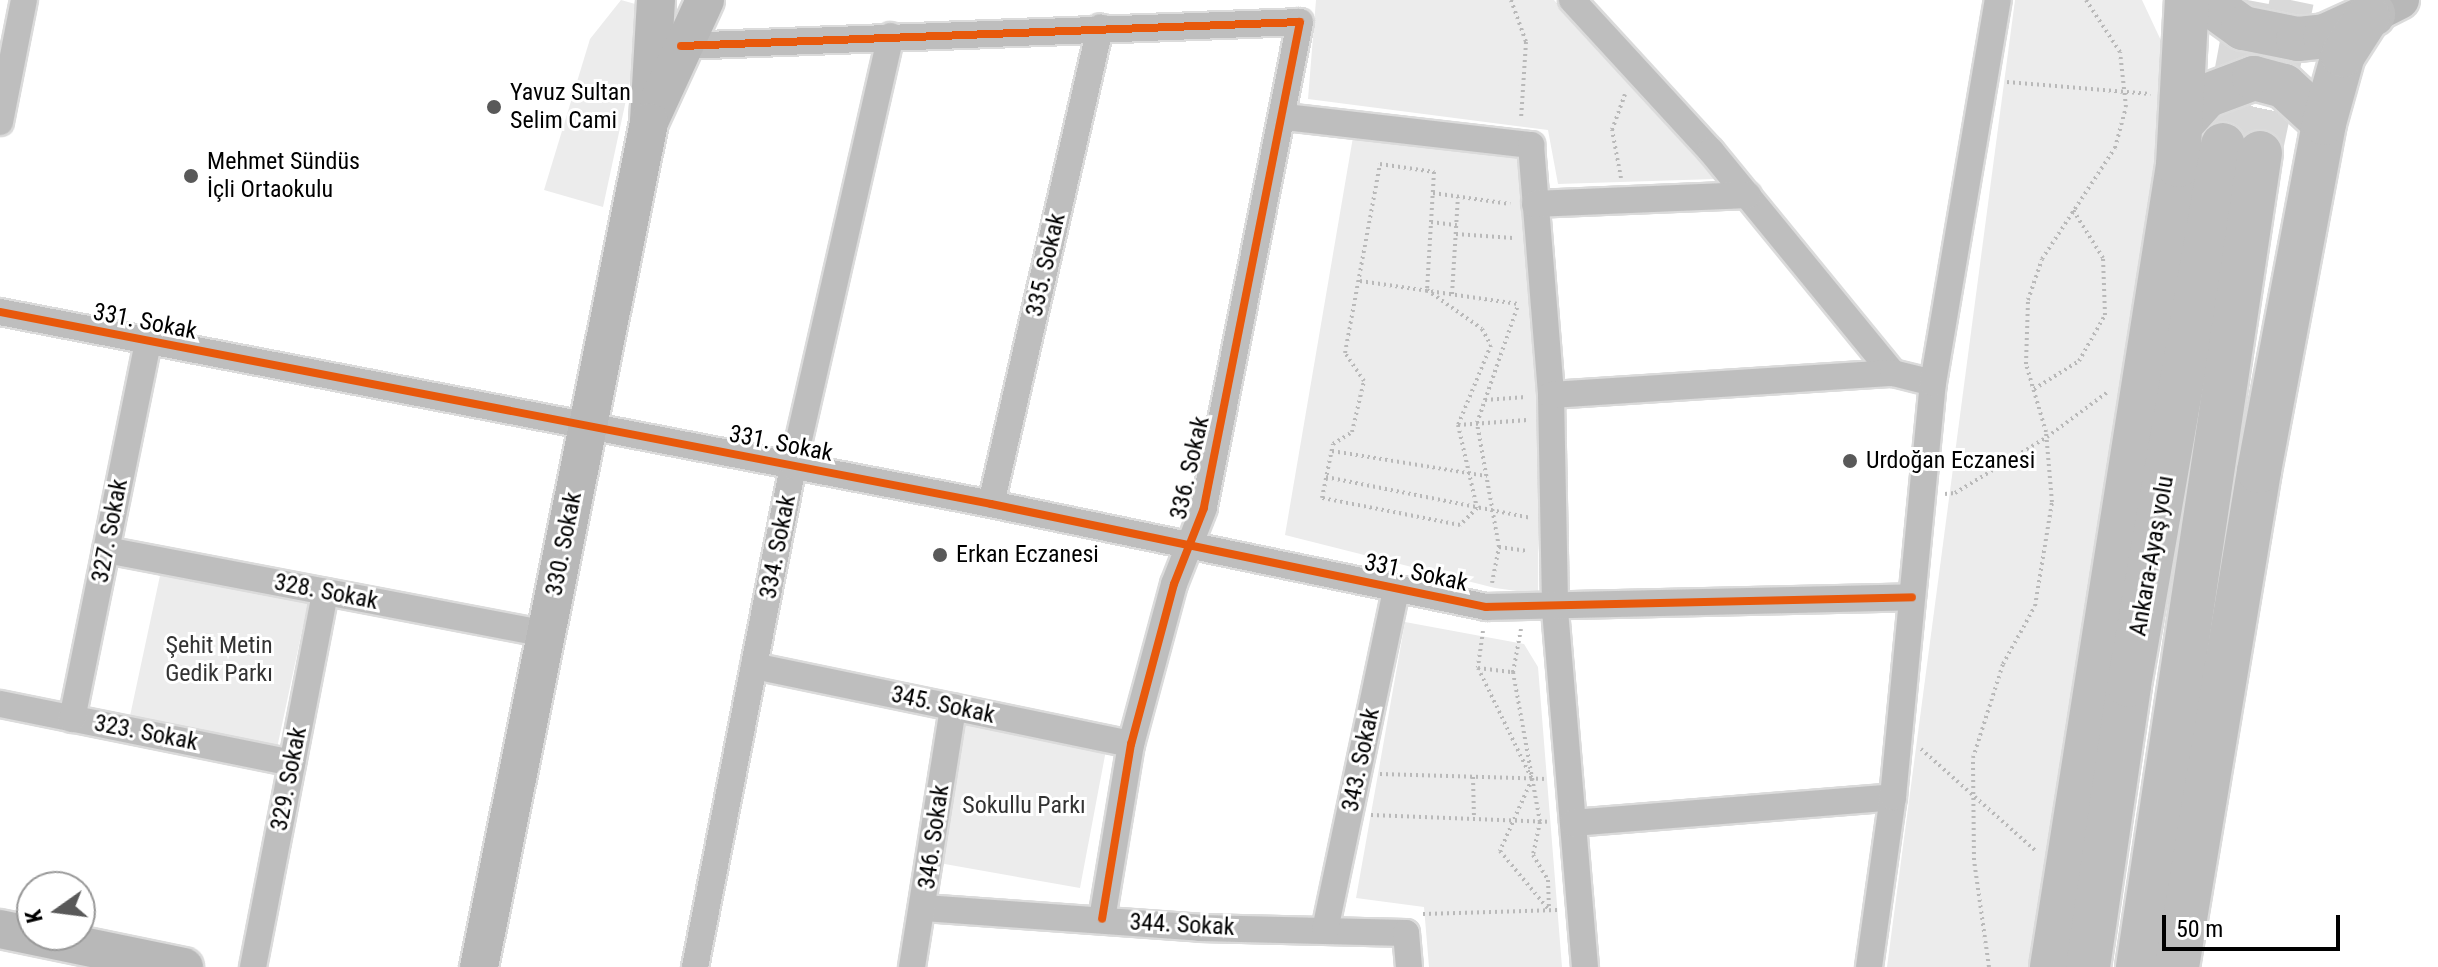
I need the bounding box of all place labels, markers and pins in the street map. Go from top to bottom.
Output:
place label: Yavuz Sultan Selim Cami [510,79,631,135]
marker: Yavuz Sultan Selim Cami [485,98,503,116]
place label: Mehmet Sündüs İçli Ortaokulu [207,148,360,204]
marker: Mehmet Sündüs İçli Ortaokulu [182,167,200,185]
place label: Urdoğan Eczanesi [1866,447,2035,475]
marker: Urdoğan Eczanesi [1841,452,1859,470]
place label: Erkan Eczanesi [956,541,1099,569]
marker: Erkan Eczanesi [931,546,949,564]

